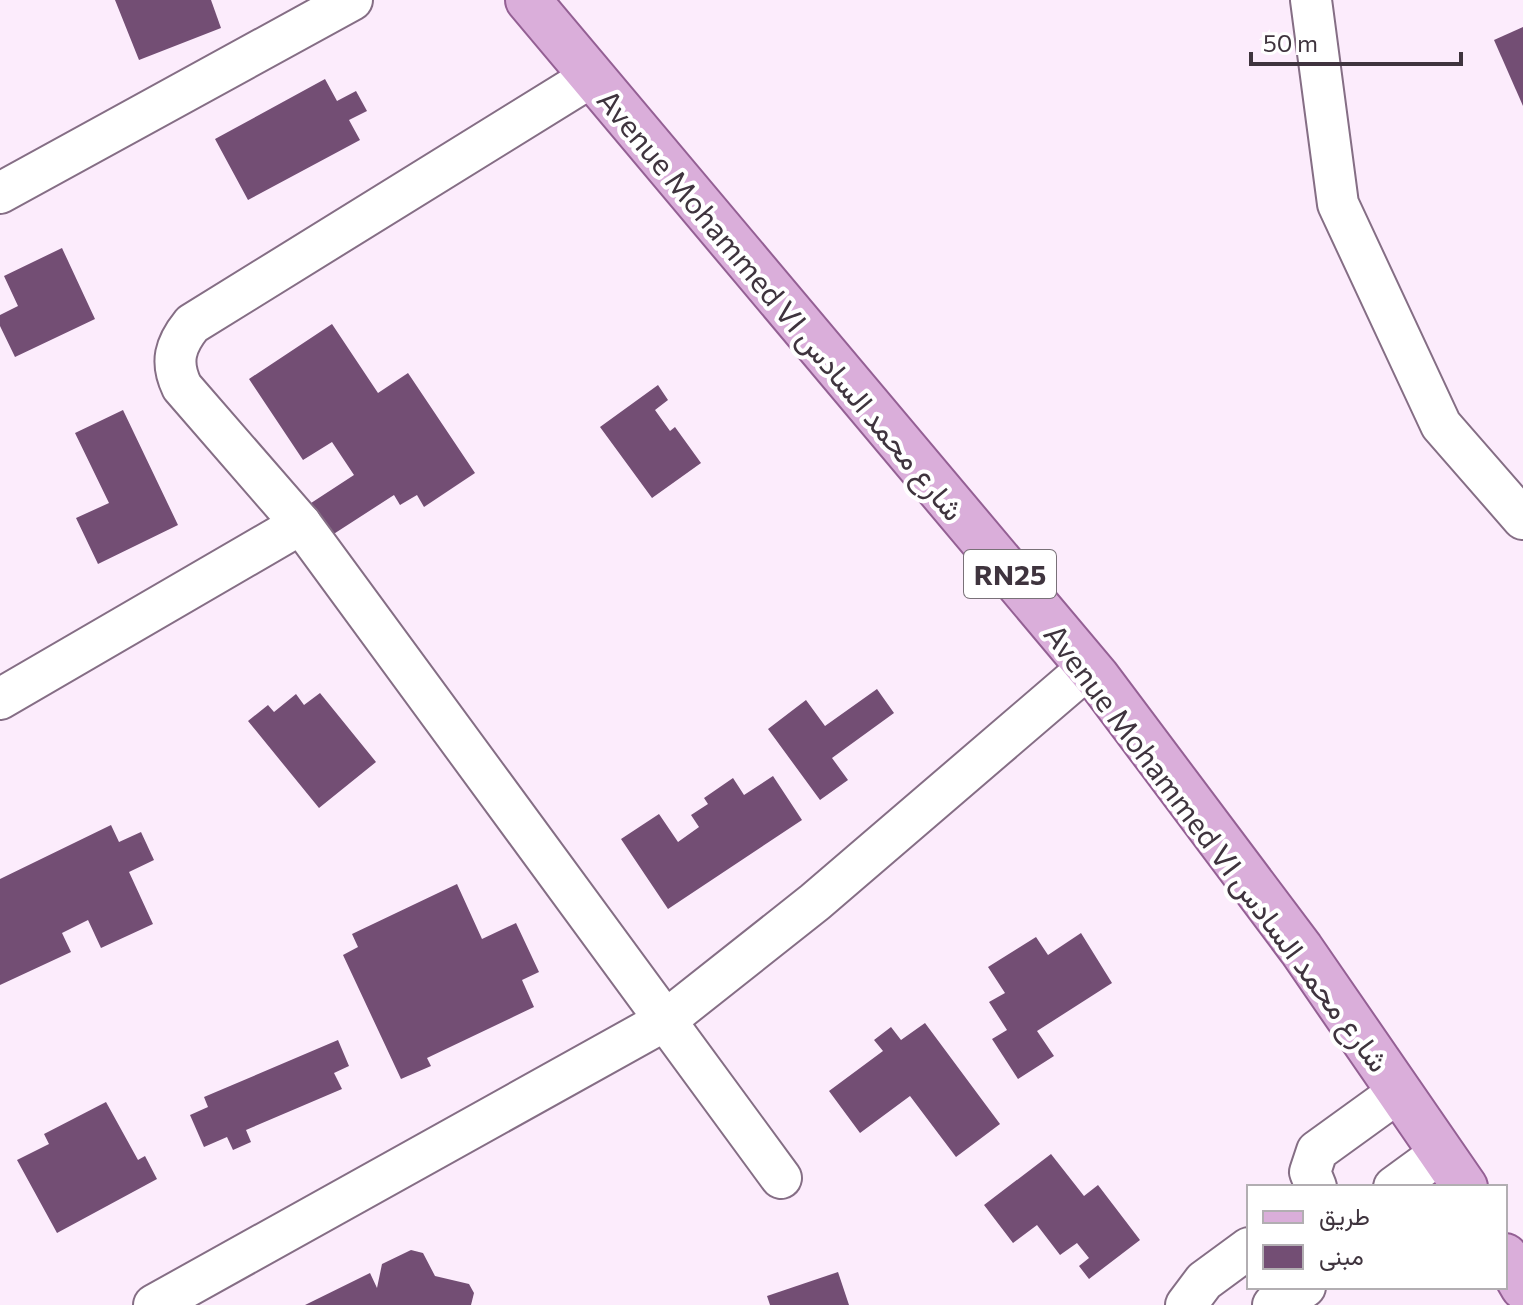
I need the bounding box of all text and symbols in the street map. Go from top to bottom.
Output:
scale bar [1251,16,1461,66]
text: 50 m [1263,28,1318,57]
street label: Avenue Mohammed VI شارع محمد السادس [588,81,973,530]
road number: RN25 [964,550,1056,598]
street label: Avenue Mohammed VI شارع محمد السادس [1034,616,1399,1081]
legend [1247,1185,1507,1289]
text: طريق [1319,1201,1370,1232]
text: مبنى [1319,1241,1364,1271]

